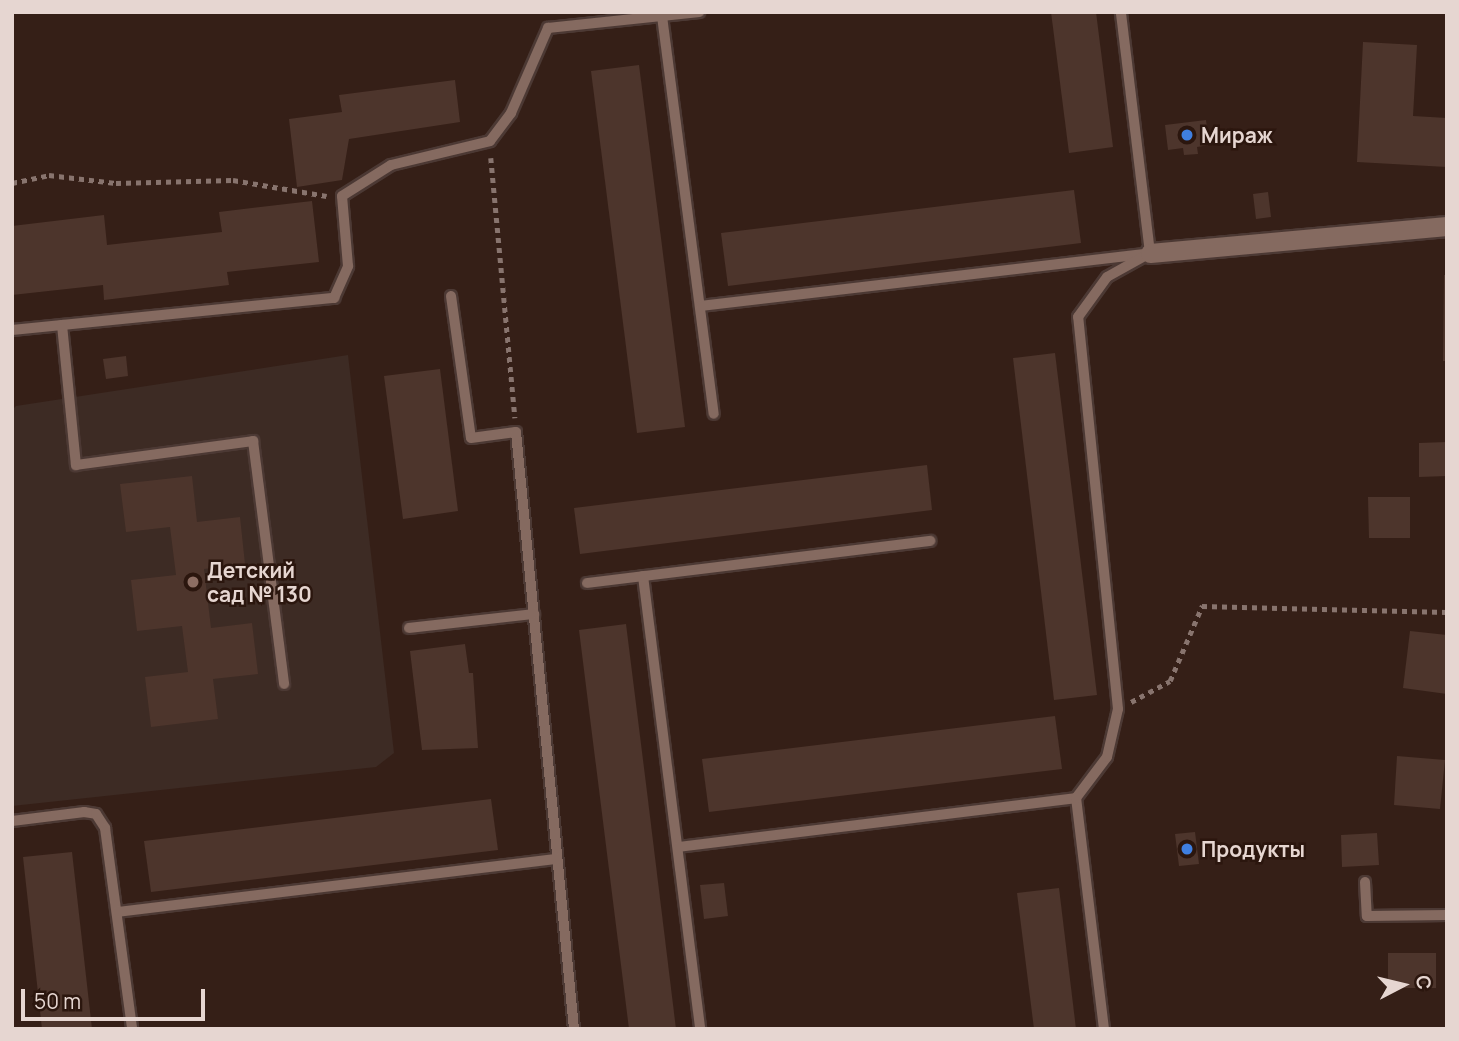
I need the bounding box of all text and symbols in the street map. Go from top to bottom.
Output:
place label: Мираж [1201,122,1273,148]
marker: Мираж [1179,127,1195,143]
place label: Детский сад № 130 [207,557,312,607]
marker: Детский сад № 130 [185,574,201,590]
place label: Продукты [1201,836,1305,862]
marker: Продукты [1179,841,1195,857]
north arrow [1368,950,1438,1020]
scale bar [24,974,208,1018]
text: С [1410,974,1438,991]
text: 50 m [34,987,81,1015]

